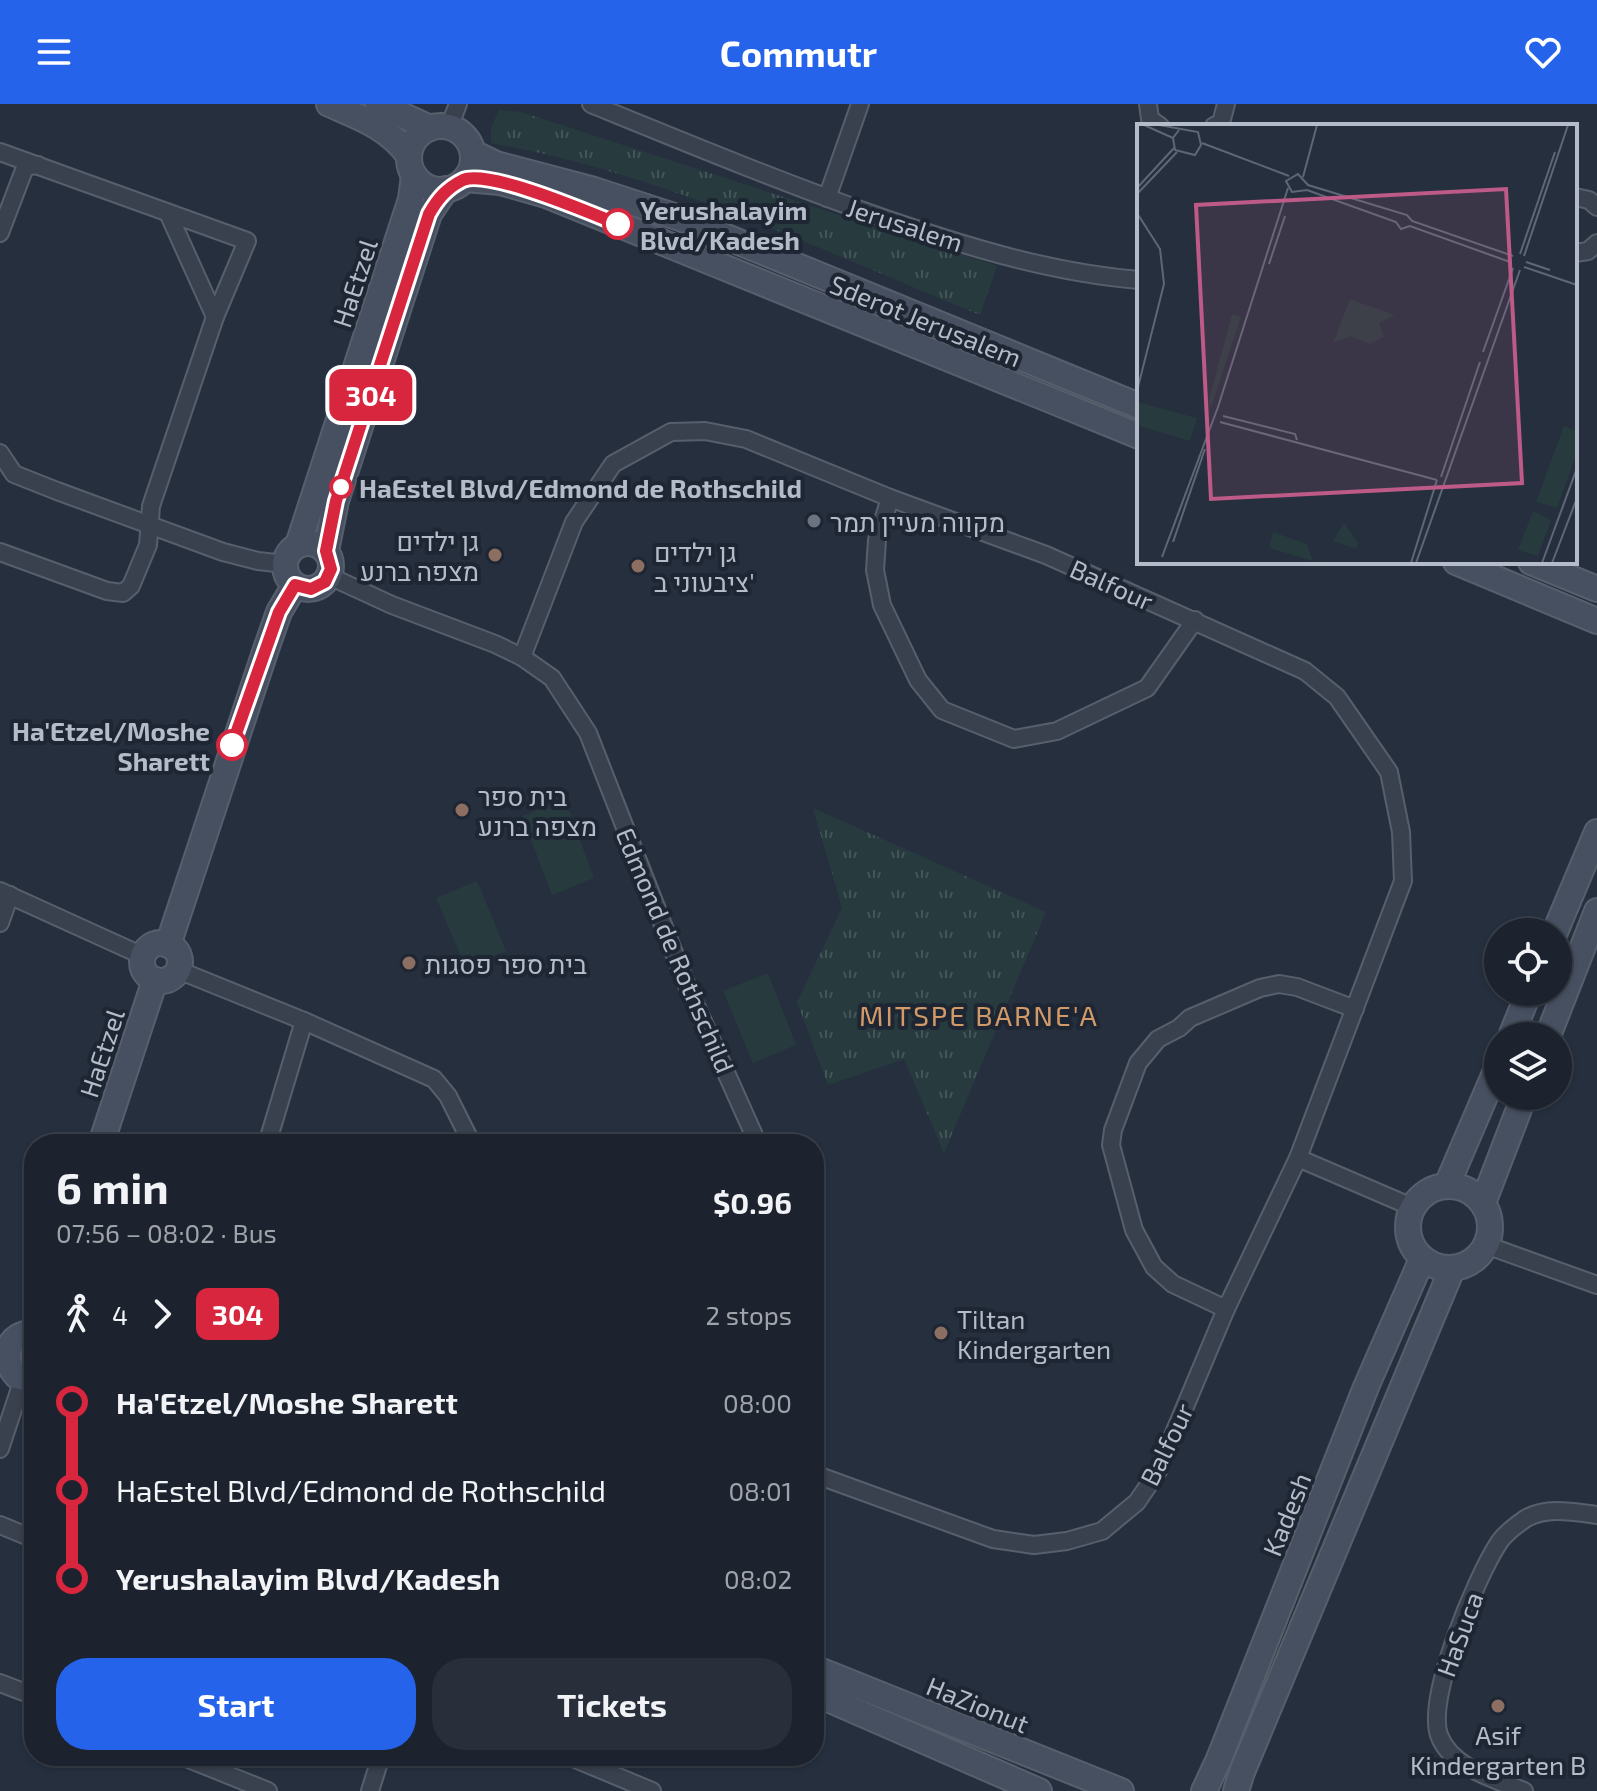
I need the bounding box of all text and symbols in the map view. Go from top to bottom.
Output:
icon: menu [32,30,76,74]
icon: heart [1521,30,1565,74]
text: Commutr [720,31,877,74]
inset map [1137,124,1577,564]
street label: Jerusalem [843,191,967,257]
place label: Yerushalayim Blvd/Kadesh [640,194,807,255]
marker: Yerushalayim Blvd/Kadesh [603,209,633,239]
street label: HaEtzel [325,235,383,331]
street label: Sderot Jerusalem [826,268,1026,372]
line badge: 304 [325,369,417,421]
text: 304 [345,378,397,412]
place label: HaEstel Blvd/Edmond de Rothschild [359,472,802,503]
marker: HaEstel Blvd/Edmond de Rothschild [330,476,352,498]
place label: מקווה מעיין תמר [830,506,1005,537]
marker: מקווה מעיין תמר [805,512,823,530]
place label: גן ילדים מצפה ברנע [360,525,479,586]
place label: גן ילדים ציבעוני ב' [654,536,755,597]
marker: גן ילדים מצפה ברנע [486,546,504,564]
street label: Balfour [1066,552,1158,616]
marker: גן ילדים ציבעוני ב' [629,557,647,575]
place label: Ha'Etzel/Moshe Sharett [12,715,210,776]
marker: Ha'Etzel/Moshe Sharett [217,730,247,760]
place label: בית ספר מצפה ברנע [478,780,597,841]
marker: בית ספר מצפה ברנע [453,801,471,819]
street label: Edmond de Rothschild [610,823,742,1077]
map controls [1484,918,1572,1110]
button: locate [1484,918,1572,1006]
place label: בית ספר פסגות [425,948,587,979]
marker: בית ספר פסגות [400,954,418,972]
district label: MITSPE BARNE'A [859,998,1099,1032]
street label: HaEtzel [72,1005,130,1101]
button: layers [1484,1022,1572,1110]
text: 6 min [56,1160,169,1213]
text: $0.96 [713,1184,792,1220]
text: 07:56 – 08:02 · Bus [56,1217,277,1248]
icon: walk [56,1292,100,1336]
icon: forward [140,1292,184,1336]
text: 304 [212,1297,263,1331]
text: 4 [112,1299,128,1330]
text: 2 stops [705,1299,792,1330]
place label: Tiltan Kindergarten [957,1303,1111,1364]
marker: Tiltan Kindergarten [932,1324,950,1342]
text: Ha'Etzel/Moshe Sharett [116,1384,458,1420]
text: 08:00 [723,1387,792,1418]
street label: Balfour [1133,1398,1199,1490]
street label: Kadesh [1255,1468,1317,1560]
text: HaEstel Blvd/Edmond de Rothschild [116,1472,606,1508]
text: 08:01 [728,1475,792,1506]
text: Yerushalayim Blvd/Kadesh [116,1560,500,1596]
text: 08:02 [724,1563,792,1594]
street label: HaSuca [1429,1587,1489,1681]
button: Start [56,1658,416,1750]
button: Tickets [432,1658,792,1750]
street label: HaZionut [922,1670,1034,1739]
marker: Asif Kindergarten B [1489,1697,1507,1715]
place label: Asif Kindergarten B [1410,1719,1586,1780]

